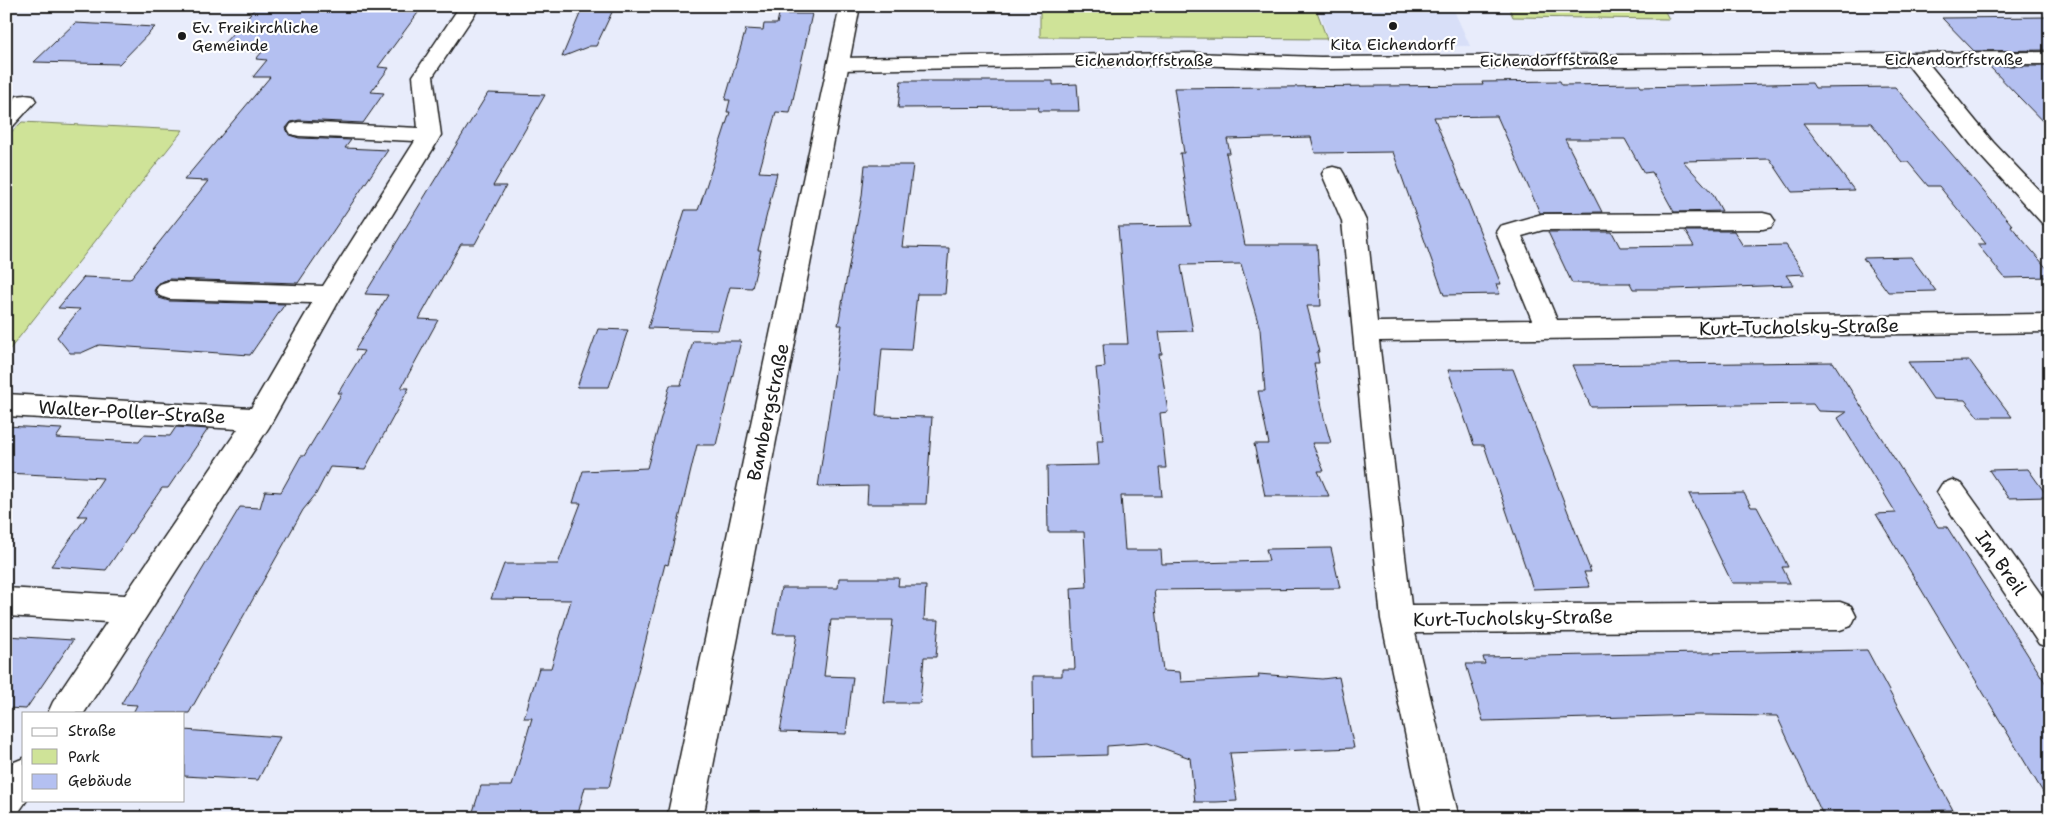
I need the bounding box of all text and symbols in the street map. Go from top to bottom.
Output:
place label: Ev. Freikirchliche Gemeinde [192,17,319,56]
marker: Kita Eichendorff [1387,20,1399,32]
marker: Ev. Freikirchliche Gemeinde [176,30,188,42]
place label: Kita Eichendorff [1330,34,1457,55]
street label: Eichendorffstraße [1479,48,1619,72]
street label: Eichendorffstraße [1885,49,2023,70]
street label: Eichendorffstraße [1075,50,1213,71]
street label: Kurt-Tucholsky-Straße [1699,313,1899,341]
street label: Bambergstraße [741,341,795,483]
street label: Walter-Poller-Straße [38,395,226,429]
street label: Im Breil [1970,526,2032,600]
street label: Kurt-Tucholsky-Straße [1413,604,1613,632]
legend [22,712,185,802]
text: Straße [68,721,116,741]
text: Park [68,747,100,767]
text: Gebäude [68,771,132,791]

